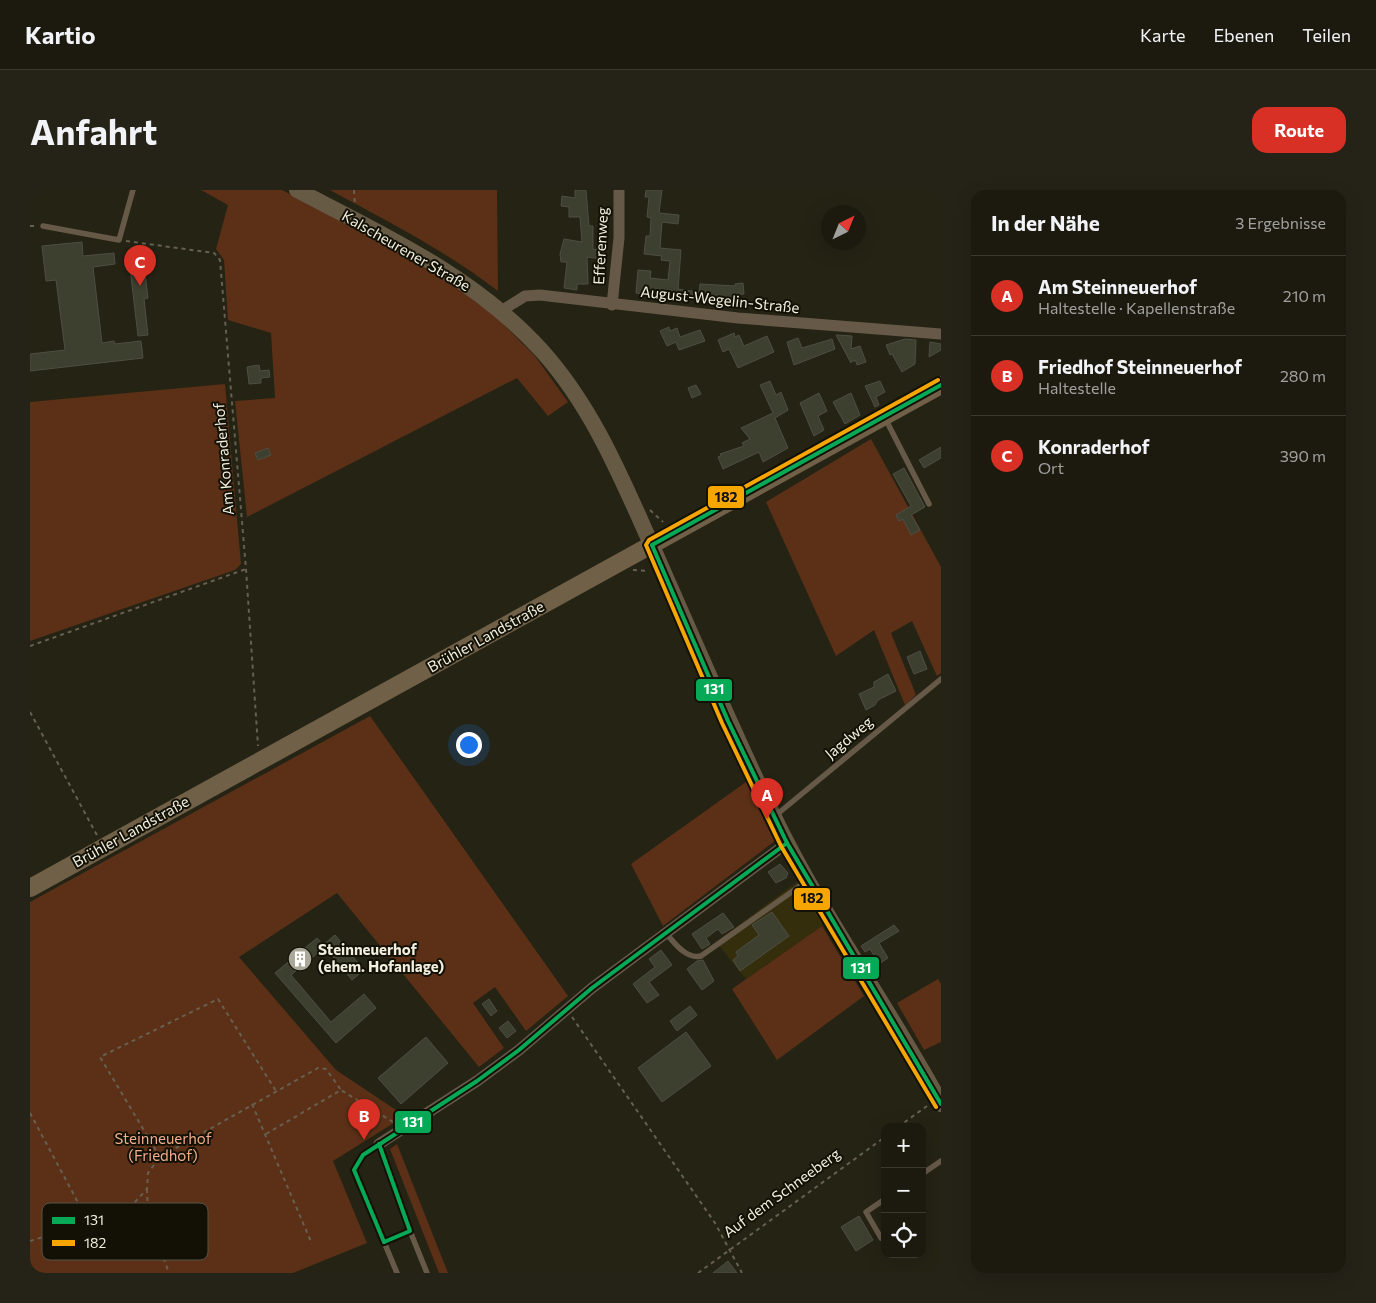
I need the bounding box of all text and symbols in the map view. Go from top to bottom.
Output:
text: Kartio [25,20,95,49]
text: Karte [1140,24,1185,46]
text: Ebenen [1213,24,1274,46]
text: Teilen [1302,24,1351,46]
button: Route [1252,107,1346,153]
text: Anfahrt [30,109,157,152]
north arrow [821,205,866,250]
street label: Kalscheurener Straße [339,206,474,294]
street label: Efferenweg [589,207,611,285]
text: In der Nähe [991,210,1100,235]
text: 3 Ergebnisse [1235,213,1326,232]
pin: C [124,245,156,286]
text: Am Steinneuerhof [1038,275,1197,298]
street label: August-Wegelin-Straße [640,282,801,316]
text: A [1001,286,1013,305]
text: 210 m [1283,286,1326,305]
text: Haltestelle · Kapellenstraße [1038,298,1235,317]
text: Friedhof Steinneuerhof [1038,355,1242,378]
text: B [1002,366,1012,385]
text: 280 m [1280,366,1326,385]
text: Haltestelle [1038,378,1116,397]
street label: Am Konraderhof [209,402,237,516]
text: Konraderhof [1038,435,1149,458]
text: C [1002,446,1012,465]
text: 390 m [1280,446,1326,465]
text: Ort [1038,458,1064,477]
line badge: 182 [707,485,745,509]
text: 182 [715,488,737,505]
street label: Brühler Landstraße [424,597,547,676]
line badge: 131 [695,678,733,702]
text: 131 [704,680,724,697]
street label: Jagdweg [821,712,876,762]
your location [456,732,482,758]
pin: A [751,778,783,819]
street label: Brühler Landstraße [69,792,192,871]
line badge: 182 [793,887,831,911]
text: 182 [801,889,823,906]
place label: Steinneuerhof (ehem. Hofanlage) [318,940,444,975]
building icon: Steinneuerhof (ehem. Hofanlage) [287,946,313,972]
line badge: 131 [842,956,880,980]
text: 131 [851,959,871,976]
pin: B [348,1099,380,1140]
line badge: 131 [394,1110,432,1134]
text: 131 [403,1113,423,1130]
map controls [881,1123,926,1258]
button: + [881,1123,926,1168]
park label: Steinneuerhof (Friedhof) [114,1129,212,1164]
street label: Auf dem Schneeberg [719,1144,843,1241]
button: − [881,1168,926,1213]
legend [42,1203,208,1260]
text: 131 [84,1211,104,1228]
button: locate [881,1213,926,1258]
text: 182 [84,1234,106,1251]

